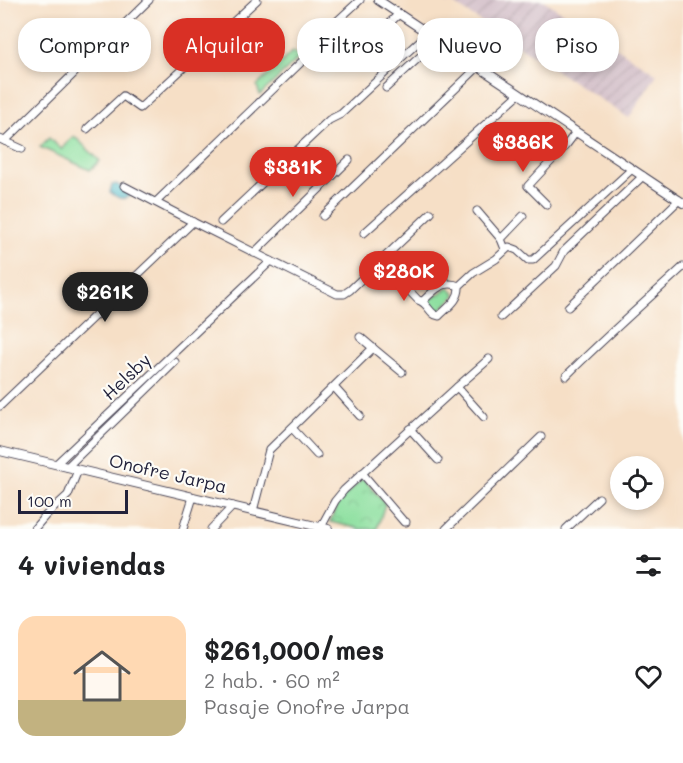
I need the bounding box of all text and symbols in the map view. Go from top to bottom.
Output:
chip: Comprar [18,18,151,72]
chip: Alquilar [163,18,285,72]
chip: Filtros [297,18,405,72]
chip: Nuevo [417,18,523,72]
chip: Piso [535,18,619,72]
pin: $386K [481,122,565,173]
text: $386K [492,128,554,154]
pin: $381K [251,147,335,198]
text: $381K [264,153,322,179]
pin: $280K [362,251,446,302]
text: $280K [373,257,435,283]
pin: $261K [63,272,147,323]
text: $261K [76,278,134,304]
street label: Helsby [97,348,156,405]
street label: Onofre Jarpa [107,448,230,498]
map controls [610,456,664,510]
button: locate [610,456,664,510]
scale bar [18,487,128,514]
text: 100 m [27,490,72,511]
text: 4 viviendas [18,548,166,582]
icon: filters [632,549,665,582]
text: $261,000/mes [204,633,384,667]
icon: home [66,640,138,712]
icon: heart [632,660,665,693]
text: 2 hab. · 60 m² [204,667,340,693]
text: Pasaje Onofre Jarpa [204,693,410,719]

